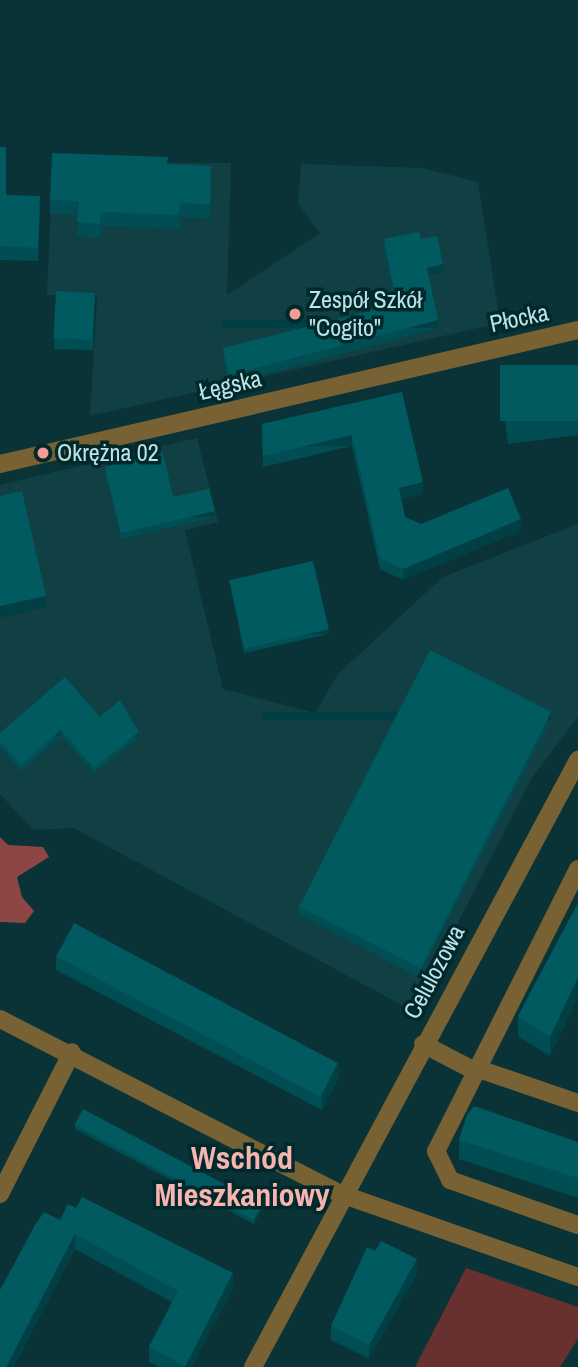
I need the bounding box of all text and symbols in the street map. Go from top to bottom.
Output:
place label: Zespół Szkół "Cogito" [309,286,422,342]
street label: Płocka [487,298,551,338]
marker: Zespół Szkół "Cogito" [287,306,303,322]
street label: Łęgska [196,364,264,406]
place label: Okrężna 02 [57,439,159,467]
marker: Okrężna 02 [35,445,51,461]
street label: Celulozowa [397,920,471,1024]
district label: Wschód Mieszkaniowy [154,1140,330,1215]

